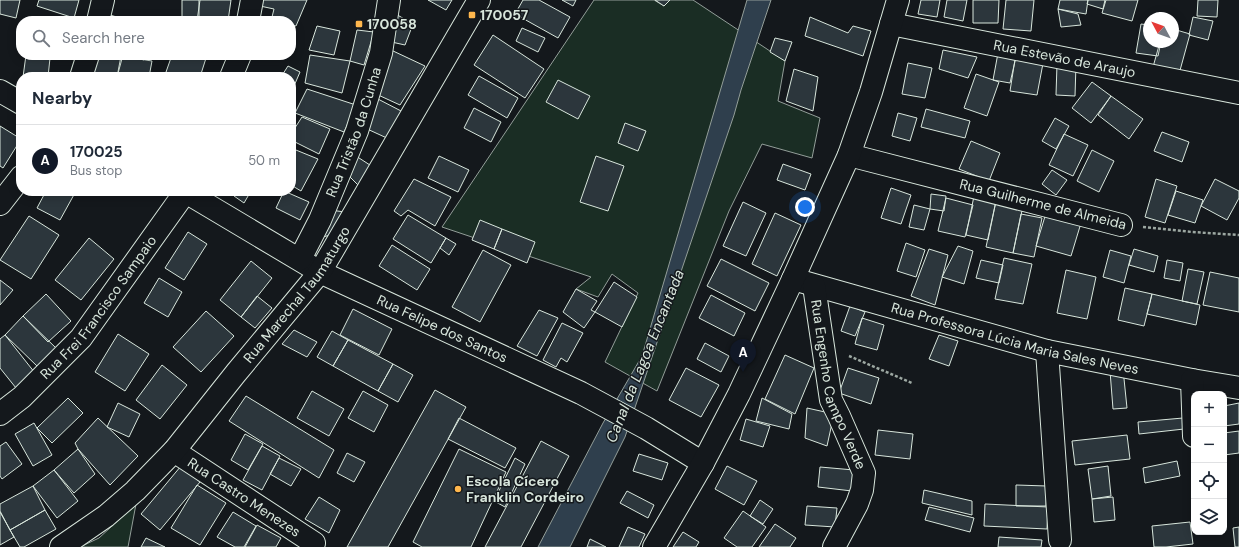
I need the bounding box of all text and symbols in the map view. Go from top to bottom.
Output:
place label: 170057 [480,6,529,24]
marker: 170057 [467,10,477,20]
north arrow [1143,12,1179,48]
place label: 170058 [367,15,417,33]
search box [16,16,296,60]
marker: 170058 [354,19,364,29]
icon: search [30,27,52,49]
text: Search here [62,28,145,48]
street label: Rua Estevão de Araujo [992,36,1137,81]
street label: Rua Tristão da Cunha [322,65,385,200]
text: Nearby [32,87,92,109]
text: 170025 [70,142,122,162]
text: A [40,152,50,169]
text: 50 m [248,152,280,169]
text: Bus stop [70,162,122,179]
street label: Rua Guilherme de Almeida [958,175,1128,233]
your location [795,197,815,217]
street label: Rua Marechal Taumaturgo [239,223,354,367]
street label: Rua Frei Francisco Sampaio [36,232,160,383]
water label: Canal da Lagoa Encantada [601,266,689,446]
street label: Rua Felipe dos Santos [374,291,510,367]
street label: Rua Engenho Campo Verde [807,298,870,472]
street label: Rua Professora Lúcia Maria Sales Neves [889,298,1140,378]
pin: A [730,339,756,372]
map controls [1191,391,1227,535]
button: + [1191,391,1227,427]
button: − [1191,427,1227,463]
street label: Rua Castro Menezes [184,453,304,541]
button: locate [1191,463,1227,499]
place label: Escola Cícero Franklin Cordeiro [466,472,584,506]
marker: Escola Cícero Franklin Cordeiro [453,484,463,494]
button: layers [1191,499,1227,535]

